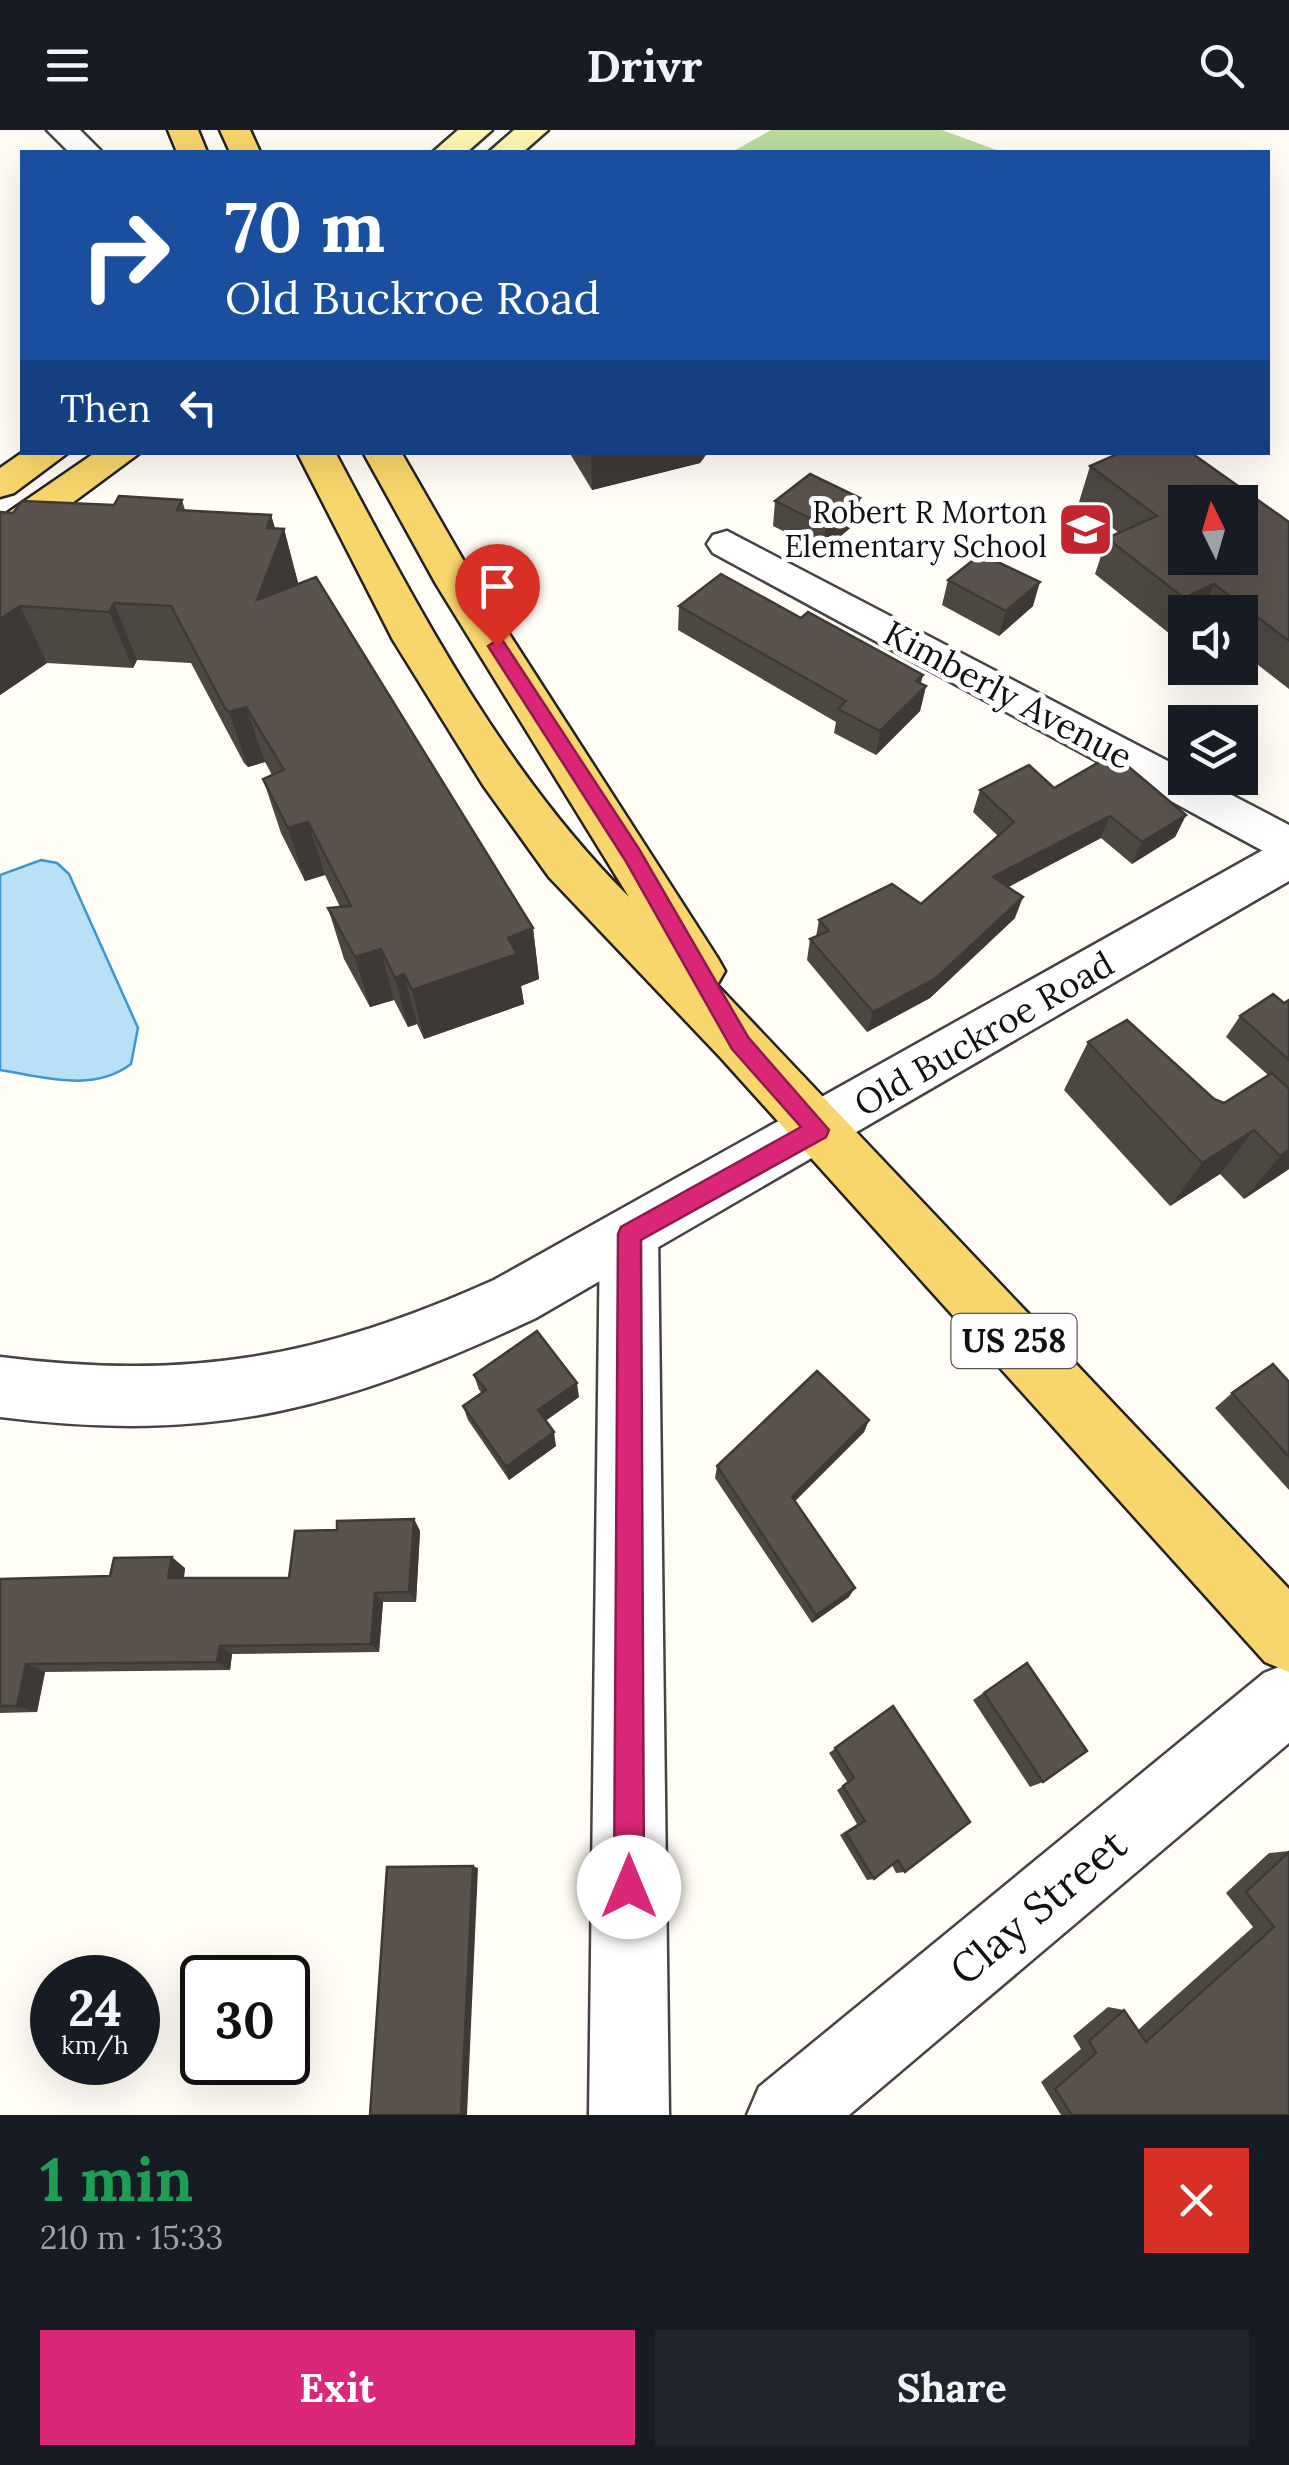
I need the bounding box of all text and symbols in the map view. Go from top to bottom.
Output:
text: Drivr [587,37,702,94]
icon: menu [40,38,95,93]
icon: search [1194,38,1249,93]
text: 70 m [225,182,385,271]
icon: right [60,190,190,320]
text: Old Buckroe Road [225,269,600,326]
icon: left [171,380,226,435]
text: Then [60,384,151,432]
north arrow [1168,485,1258,575]
map controls [1168,485,1258,795]
place label: Robert R Morton Elementary School [784,493,1047,566]
school or university icon: Robert R Morton Elementary School [1056,500,1116,560]
pin [455,544,540,647]
icon: arrive [470,559,525,614]
button: sound [1168,595,1258,685]
street label: Kimberly Avenue [876,610,1140,779]
button: layers [1168,705,1258,795]
street label: Old Buckroe Road [846,941,1121,1126]
road number: US 258 [952,1314,1076,1368]
street label: Clay Street [939,1817,1138,1997]
position arrow [577,1835,681,1939]
speed limit sign: 30 [180,1955,310,2085]
text: 24 [68,1976,122,2040]
text: km/h [61,2029,129,2061]
text: 1 min [40,2141,193,2217]
button: close [1144,2148,1249,2253]
text: 210 m · 15:33 [40,2217,223,2258]
button: Exit [40,2330,635,2445]
button: Share [655,2330,1249,2445]

